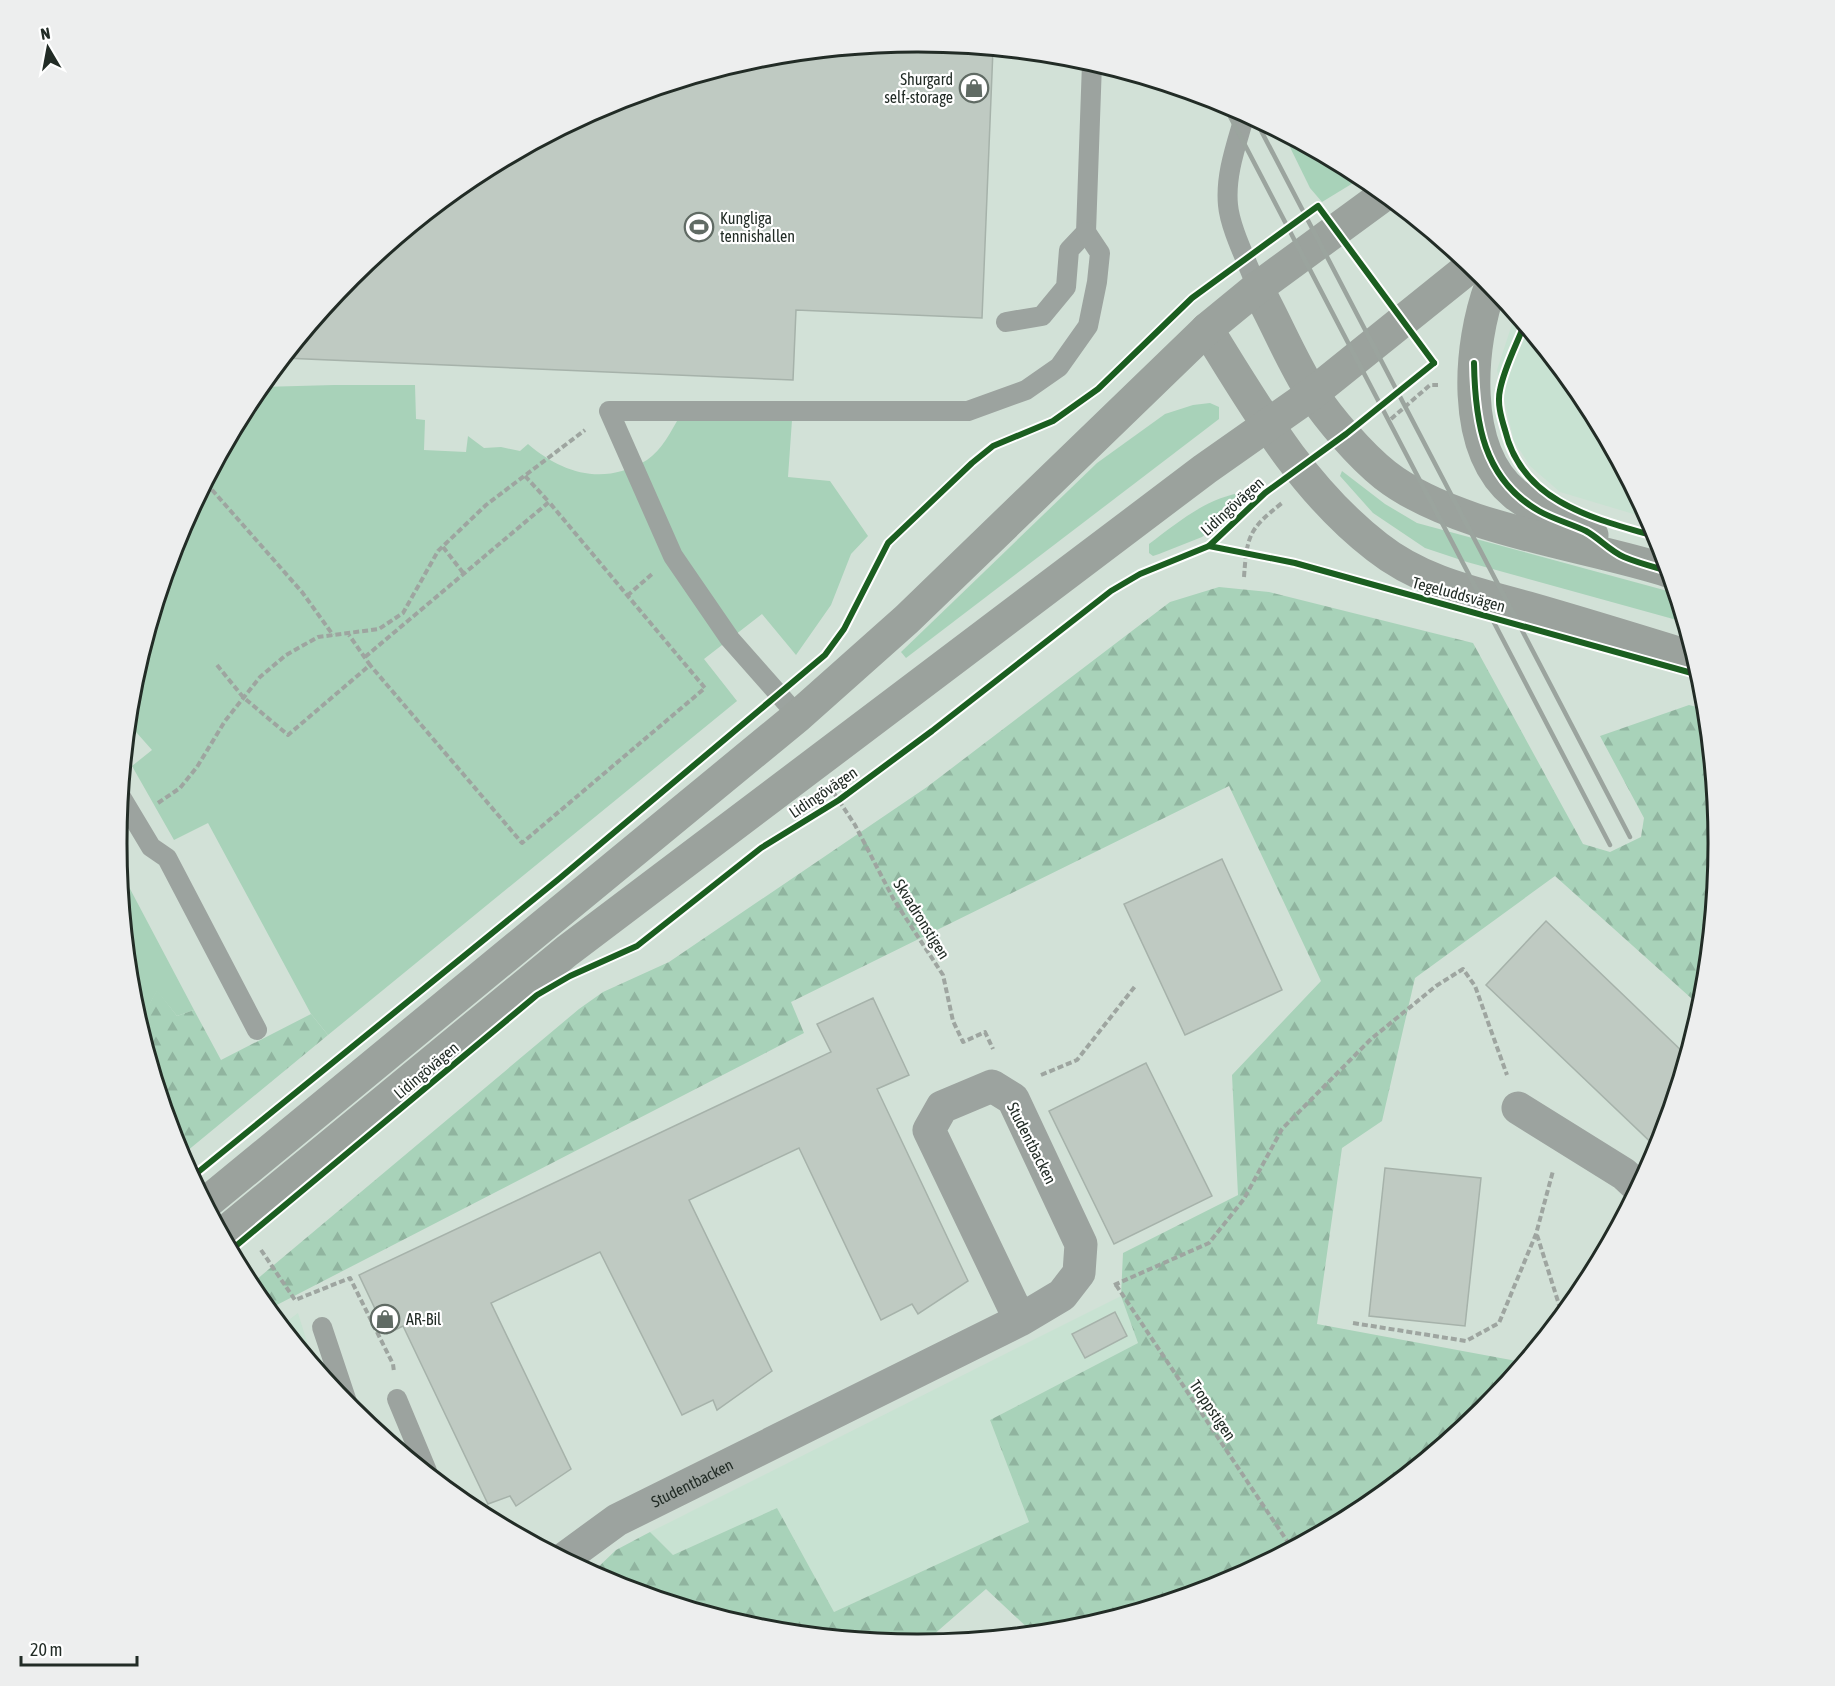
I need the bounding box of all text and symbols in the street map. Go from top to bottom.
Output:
north arrow [18,18,78,78]
text: N [39,24,52,43]
place label: Shurgard self-storage [884,70,953,107]
shop icon: Shurgard self-storage [958,72,990,104]
place label: Kungliga tennishallen [720,209,795,245]
sports icon: Kungliga tennishallen [683,211,715,243]
street label: Lidingövägen [1197,473,1268,540]
street label: Tegeluddsvägen [1410,573,1507,616]
street label: Lidingövägen [786,763,861,822]
street label: Skvadronstigen [889,876,954,963]
street label: Lidingövägen [390,1038,462,1103]
street label: Studentbacken [1004,1099,1060,1187]
shop icon: AR-Bil [369,1303,401,1335]
place label: AR-Bil [406,1310,442,1328]
street label: Troppstigen [1185,1376,1240,1444]
street label: Studentbacken [648,1455,736,1511]
scale bar [21,1629,136,1667]
text: 20 m [30,1639,62,1660]

